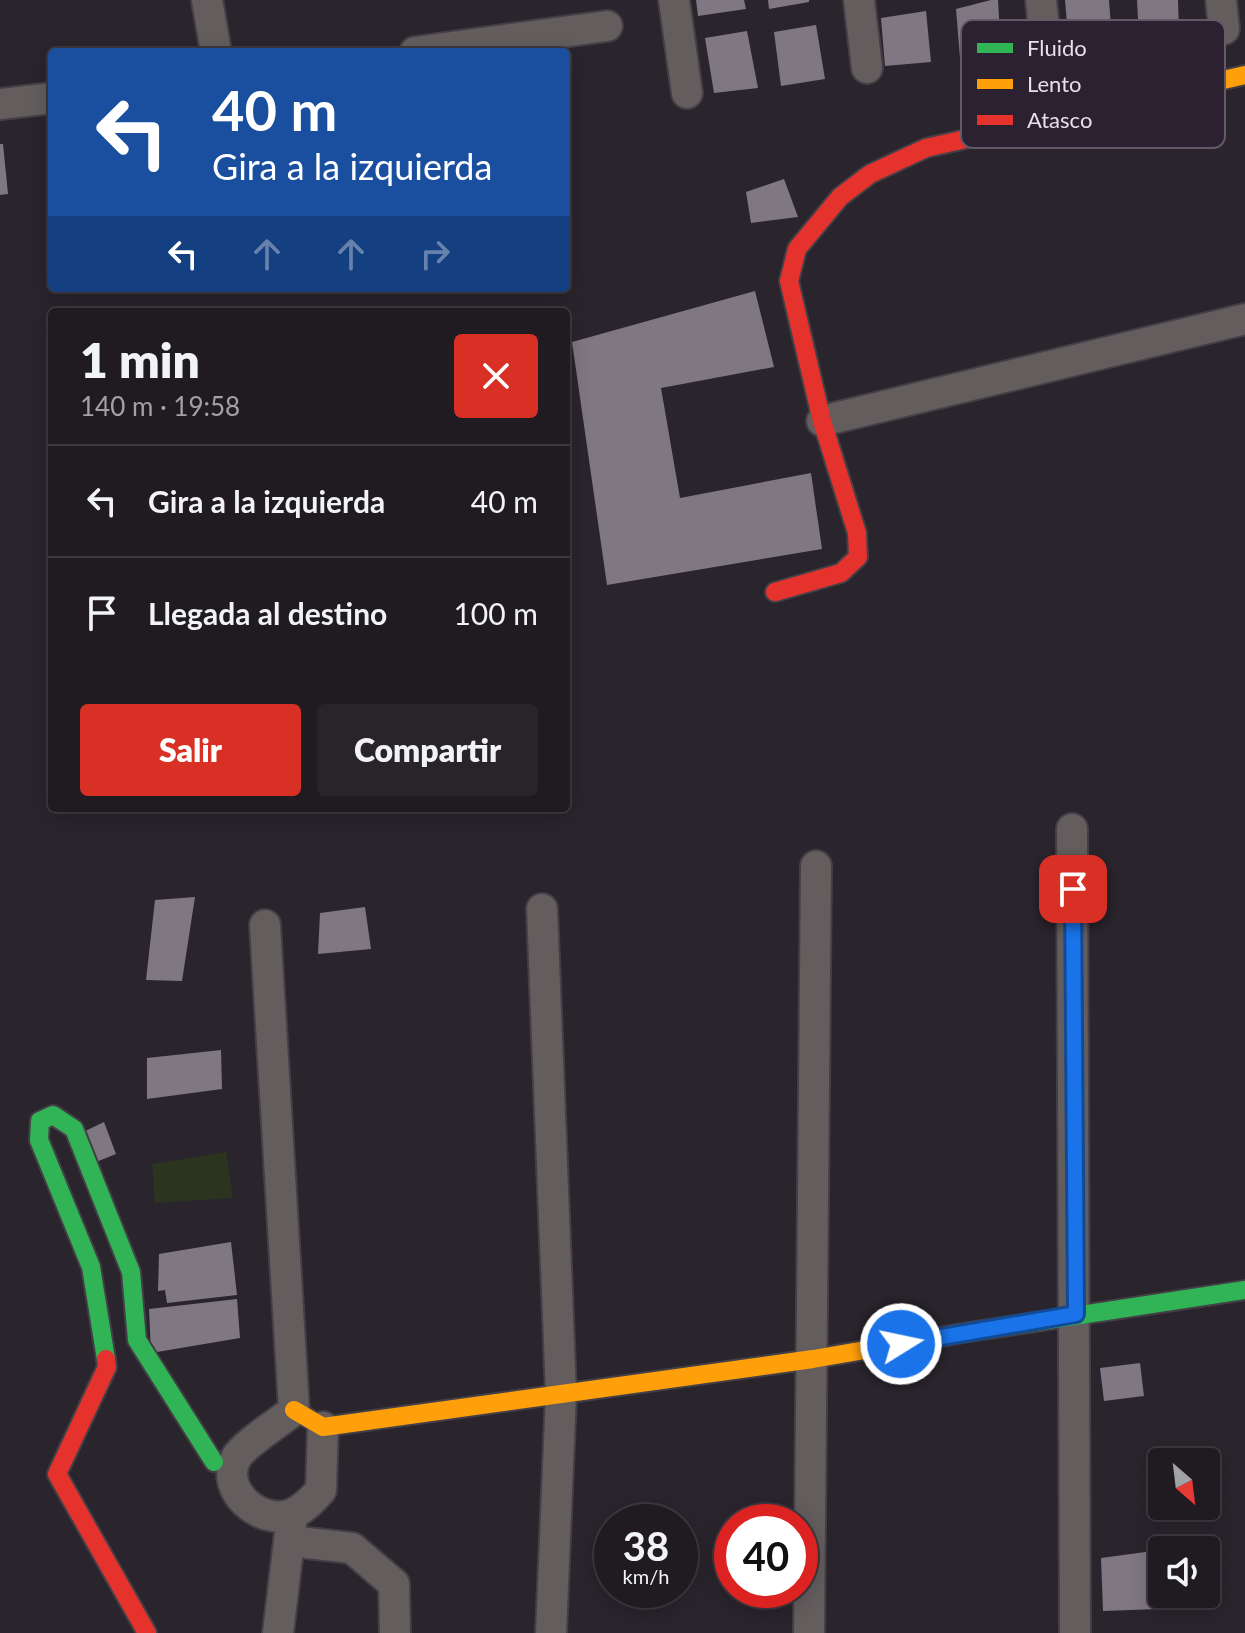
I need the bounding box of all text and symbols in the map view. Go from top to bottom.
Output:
legend [961,20,1225,148]
text: Fluido [1027,34,1087,61]
text: Lento [1027,70,1082,97]
text: 40 m [212,76,337,143]
icon: left [80,80,184,184]
text: Atasco [1027,106,1092,133]
text: Gira a la izquierda [212,144,492,188]
icon: left [161,232,205,276]
icon: ahead [245,232,289,276]
icon: ahead [329,232,373,276]
icon: right [413,232,457,276]
text: 1 min [80,331,200,388]
button: close [454,334,538,418]
text: 140 m · 19:58 [80,390,240,422]
icon: left [80,479,124,523]
text: Gira a la izquierda [148,483,385,519]
text: 40 m [471,483,538,519]
icon: arrive [80,591,124,635]
text: Llegada al destino [148,595,387,631]
text: 100 m [453,595,538,631]
button: Salir [80,704,301,796]
button: Compartir [317,704,538,796]
pin [1039,855,1107,923]
icon: arrive [1051,867,1095,911]
position arrow [859,1302,943,1386]
north arrow [1148,1448,1220,1520]
map controls [1148,1448,1220,1608]
speed limit sign: 40 [714,1504,818,1608]
text: 38 [623,1522,669,1570]
button: sound [1148,1536,1220,1608]
text: km/h [623,1564,669,1588]

